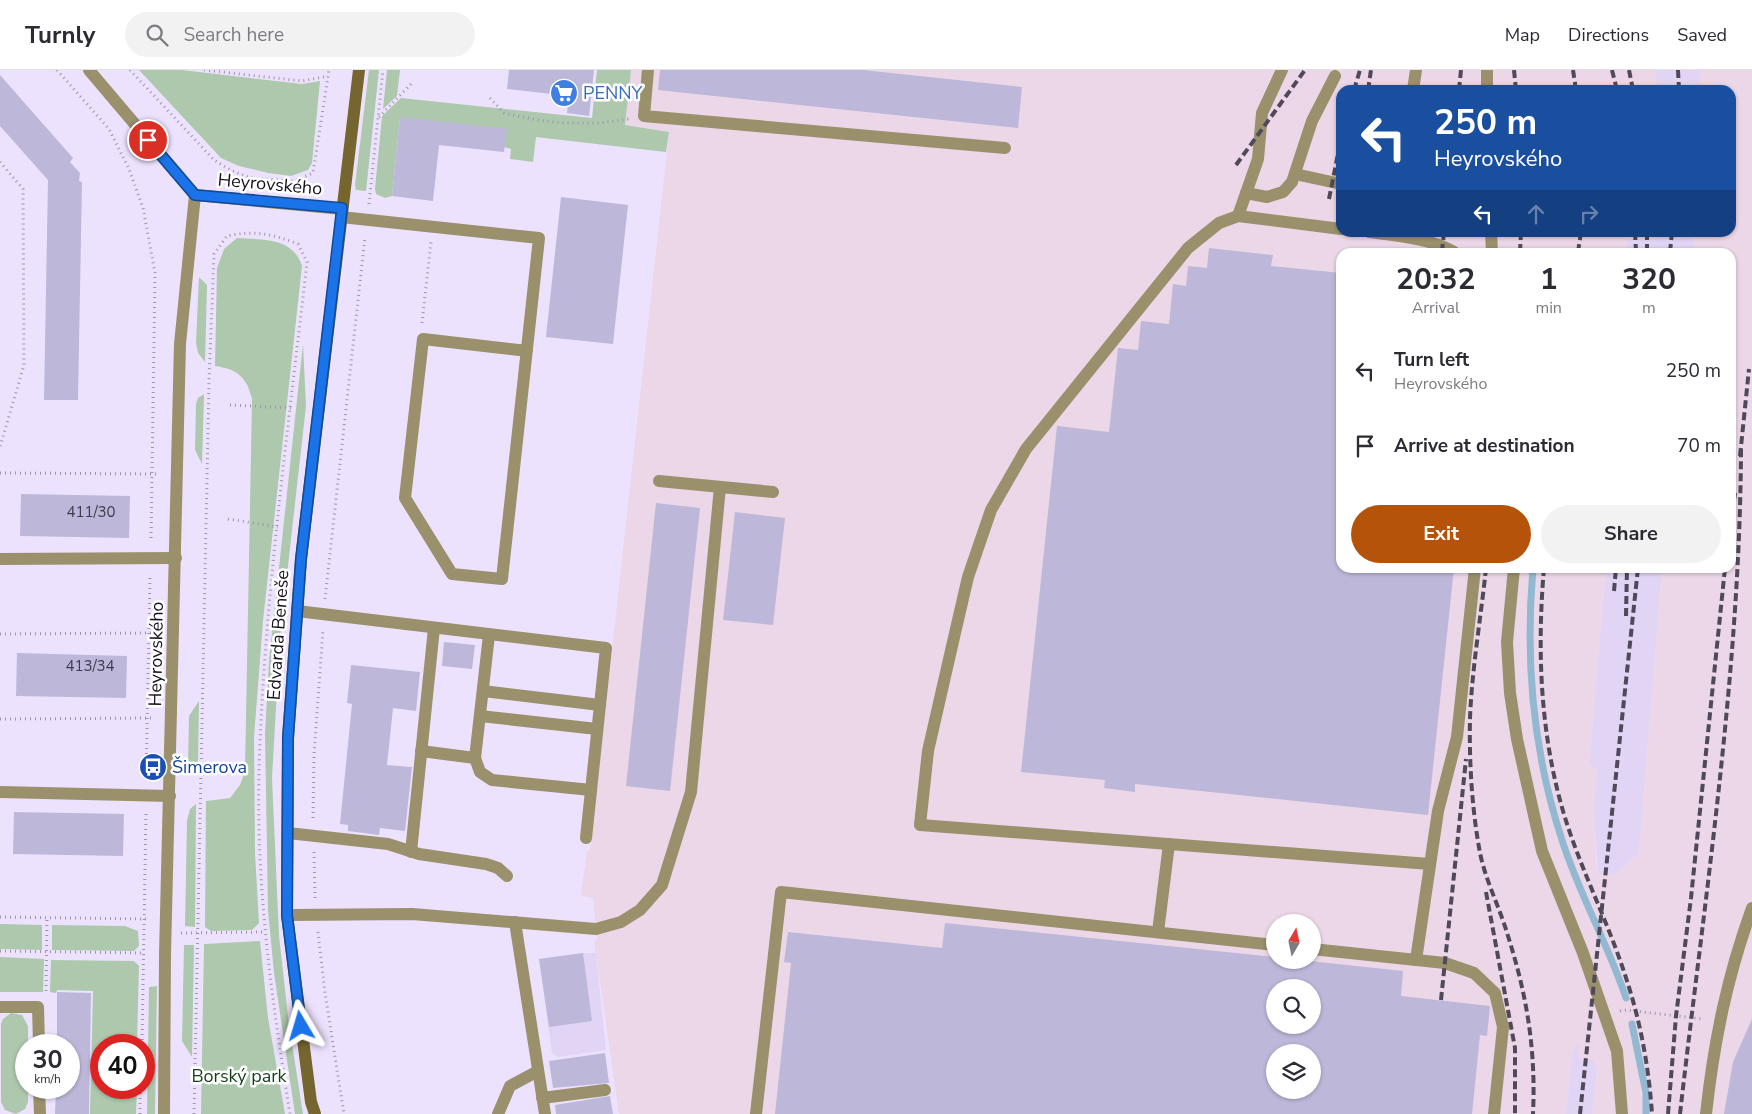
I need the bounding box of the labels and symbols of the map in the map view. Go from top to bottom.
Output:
supermarket icon: PENNY [549,78,579,108]
place label: PENNY [583,81,643,105]
pin [127,119,169,161]
street label: Heyrovského [217,167,323,201]
house number: 411/30 [66,502,116,522]
street label: Edvarda Beneše [261,569,295,701]
street label: Heyrovského [143,601,169,707]
house number: 413/34 [65,656,115,676]
bus stop icon: Šimerova [138,752,168,782]
place label: Šimerova [172,755,247,779]
north arrow [1266,914,1321,969]
position arrow [274,999,326,1051]
speed limit sign: 40 [90,1034,155,1099]
park label: Borský park [191,1064,288,1088]

